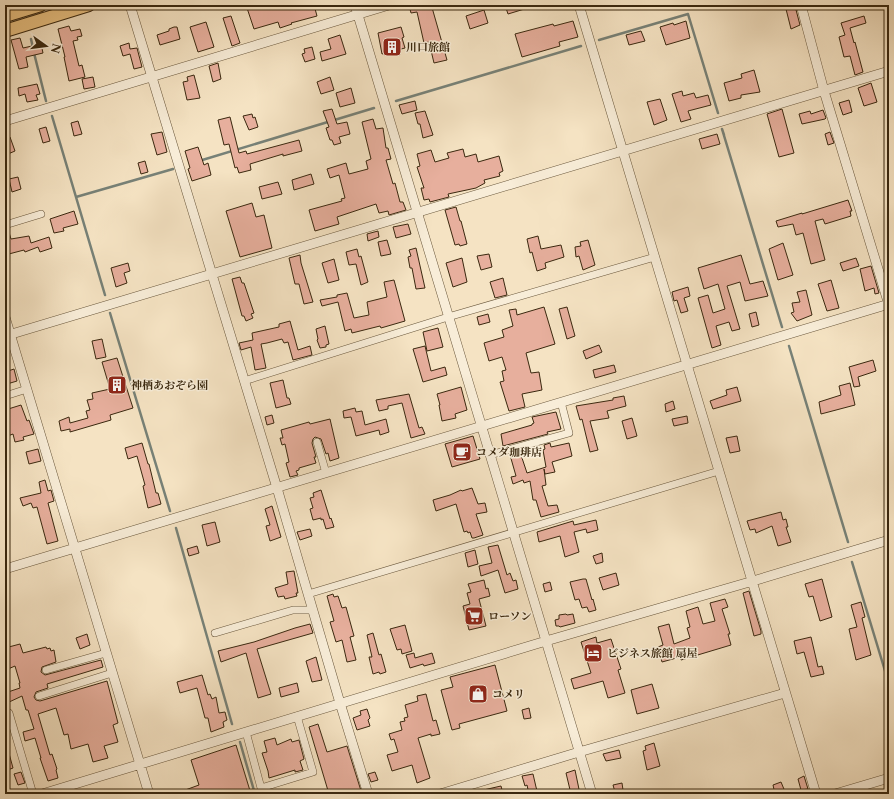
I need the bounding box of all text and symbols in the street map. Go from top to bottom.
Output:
north arrow [26,26,66,66]
building icon: 川口旅館 [381,36,403,58]
place label: 川口旅館 [406,40,450,54]
text: N [48,42,64,55]
building icon: 神栖あおぞら園 [106,374,128,396]
place label: 神栖あおぞら園 [131,378,208,392]
cafe icon: コメダ珈琲店 [451,441,473,463]
place label: コメダ珈琲店 [476,445,542,459]
supermarket icon: ローソン [463,605,485,627]
place label: ローソン [488,609,532,623]
hotel icon: ビジネス旅館 扇屋 [582,642,604,664]
place label: ビジネス旅館 扇屋 [607,646,697,660]
shop icon: コメリ [467,683,489,705]
place label: コメリ [492,687,525,701]

